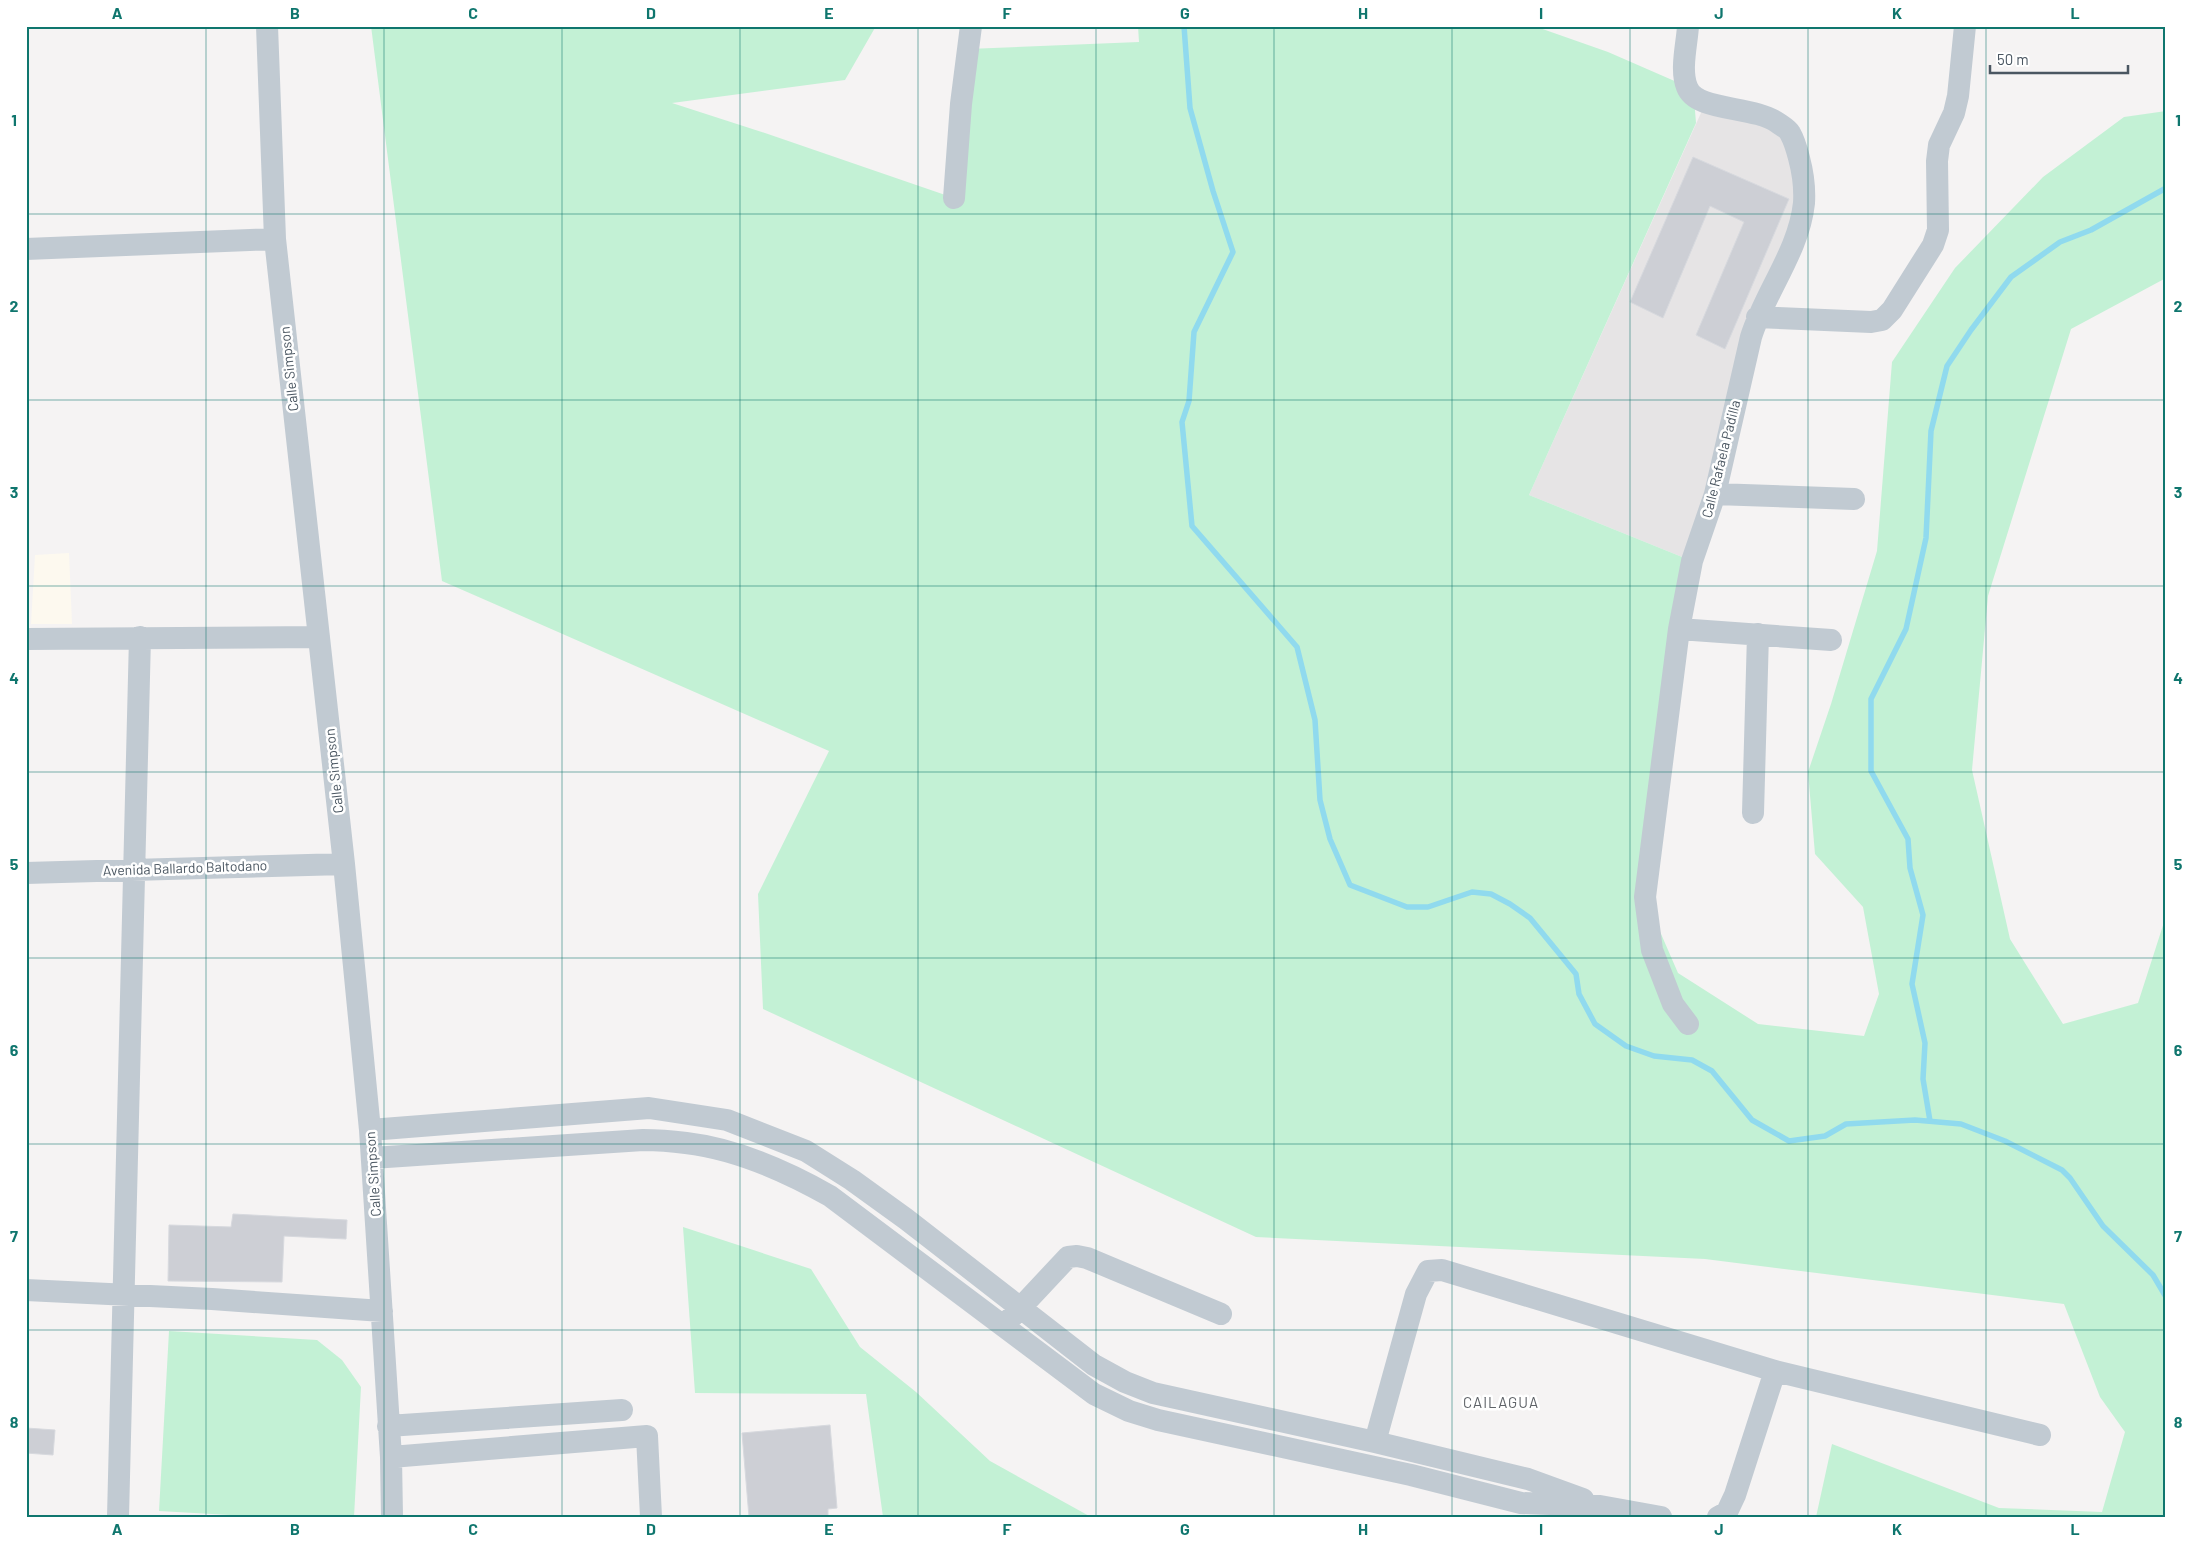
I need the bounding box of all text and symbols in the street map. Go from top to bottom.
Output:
text: A [112,3,123,22]
text: B [290,3,300,22]
text: C [468,3,478,22]
text: D [646,3,656,22]
text: E [824,3,834,22]
text: F [1003,3,1012,22]
text: G [1180,3,1190,22]
text: H [1358,3,1368,22]
text: I [1539,3,1543,22]
text: J [1714,3,1724,22]
text: K [1892,3,1902,22]
text: L [2070,3,2080,22]
scale bar [1990,42,2127,74]
text: 50 m [1997,50,2029,68]
text: 1 [11,110,17,129]
text: 1 [2175,110,2181,129]
text: 2 [10,296,19,315]
text: 2 [2174,296,2183,315]
street label: Calle Simpson [276,326,301,412]
street label: Calle Rafaela Padilla [1698,398,1743,519]
text: 3 [10,482,18,501]
text: 3 [2174,482,2182,501]
text: 4 [9,668,19,687]
text: 4 [2173,668,2183,687]
street label: Calle Simpson [321,728,346,814]
text: 5 [10,854,19,873]
text: 5 [2174,854,2183,873]
street label: Avenida Ballardo Baltodano [102,856,268,879]
text: 6 [10,1040,19,1059]
text: 6 [2174,1040,2183,1059]
street label: Calle Simpson [361,1131,384,1217]
text: 7 [10,1226,18,1245]
text: 7 [2174,1226,2182,1245]
district label: CAILAGUA [1463,1393,1539,1411]
text: 8 [10,1412,19,1431]
text: 8 [2174,1412,2183,1431]
text: A [112,1519,123,1538]
text: B [290,1519,300,1538]
text: C [468,1519,478,1538]
text: D [646,1519,656,1538]
text: E [824,1519,834,1538]
text: F [1003,1519,1012,1538]
text: G [1180,1519,1190,1538]
text: H [1358,1519,1368,1538]
text: I [1539,1519,1543,1538]
text: J [1714,1519,1724,1538]
text: K [1892,1519,1902,1538]
text: L [2070,1519,2080,1538]

